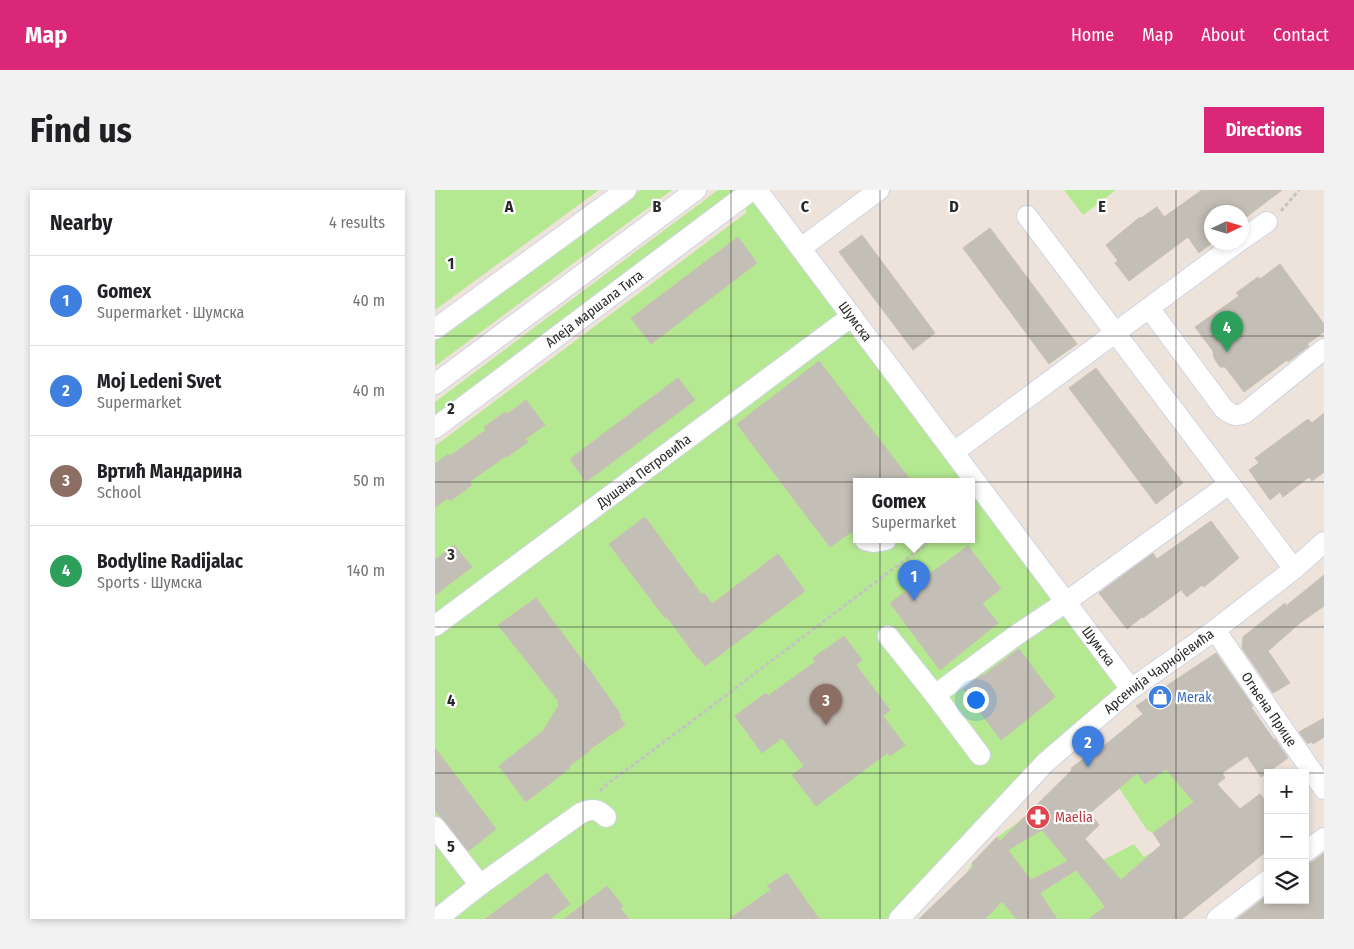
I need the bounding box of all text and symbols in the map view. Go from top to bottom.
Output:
text: Map [25,21,67,49]
text: Home [1071,24,1114,46]
text: Map [1142,24,1173,46]
text: About [1201,24,1245,46]
text: Contact [1273,24,1329,46]
button: Directions [1204,107,1324,153]
text: Find us [30,109,132,151]
text: A [504,197,514,216]
text: B [653,197,662,216]
text: C [801,197,810,216]
text: D [949,197,959,216]
text: E [1098,197,1106,216]
north arrow [1204,205,1249,250]
text: Nearby [50,210,112,236]
text: 4 results [329,213,385,232]
text: 1 [448,254,454,273]
street label: Алеја маршала Тита [542,267,647,351]
text: Gomex [97,280,151,303]
text: 1 [63,291,69,310]
text: 40 m [353,291,385,310]
street label: Шумска [835,298,875,345]
text: Supermarket · Шумска [97,303,244,322]
pin: 4 [1211,311,1243,352]
text: Moj Ledeni Svet [97,370,221,393]
text: 2 [62,381,70,400]
text: 40 m [353,381,385,400]
text: Supermarket [97,393,181,412]
text: 2 [446,399,455,418]
street label: Душана Петровића [593,431,694,512]
text: Вртић Мандарина [97,460,242,483]
text: 3 [62,471,70,490]
text: 50 m [353,471,385,490]
popup [853,478,975,543]
text: School [97,483,141,502]
text: Gomex [872,490,926,513]
text: Supermarket [872,513,956,532]
text: 3 [446,545,455,564]
text: Bodyline Radijalac [97,550,243,573]
pin: 1 [898,560,930,601]
text: 4 [62,561,70,580]
text: 140 m [347,561,385,580]
text: Sports · Шумска [97,573,202,592]
street label: Шумска [1078,623,1119,670]
street label: Арсенија Чарнојевића [1101,625,1217,718]
street label: Огњена Прице [1237,669,1300,750]
pin: 3 [810,684,842,725]
shop icon: Merak [1147,684,1173,710]
your location [963,687,989,713]
place label: Merak [1177,689,1212,706]
text: 4 [447,691,455,710]
pin: 2 [1072,726,1104,767]
map controls [1264,769,1309,904]
button: + [1264,769,1309,814]
pharmacy icon: Maelia [1025,804,1051,830]
place label: Maelia [1055,809,1093,826]
button: − [1264,814,1309,859]
text: 5 [447,837,455,856]
button: layers [1264,859,1309,904]

